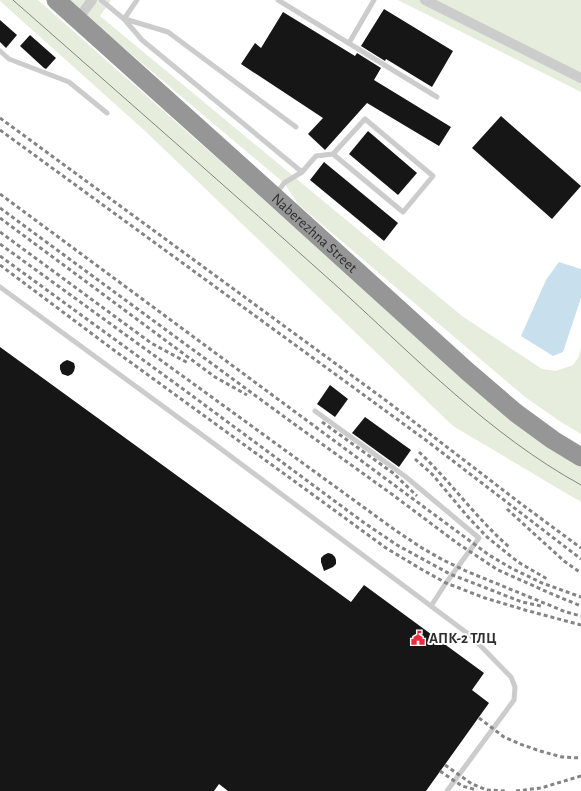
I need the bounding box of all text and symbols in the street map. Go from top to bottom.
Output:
street label: Naberezhna Street [269,190,360,275]
public building icon: АПК-2 ТЛЦ [410,630,426,646]
place label: АПК-2 ТЛЦ [429,631,497,646]

